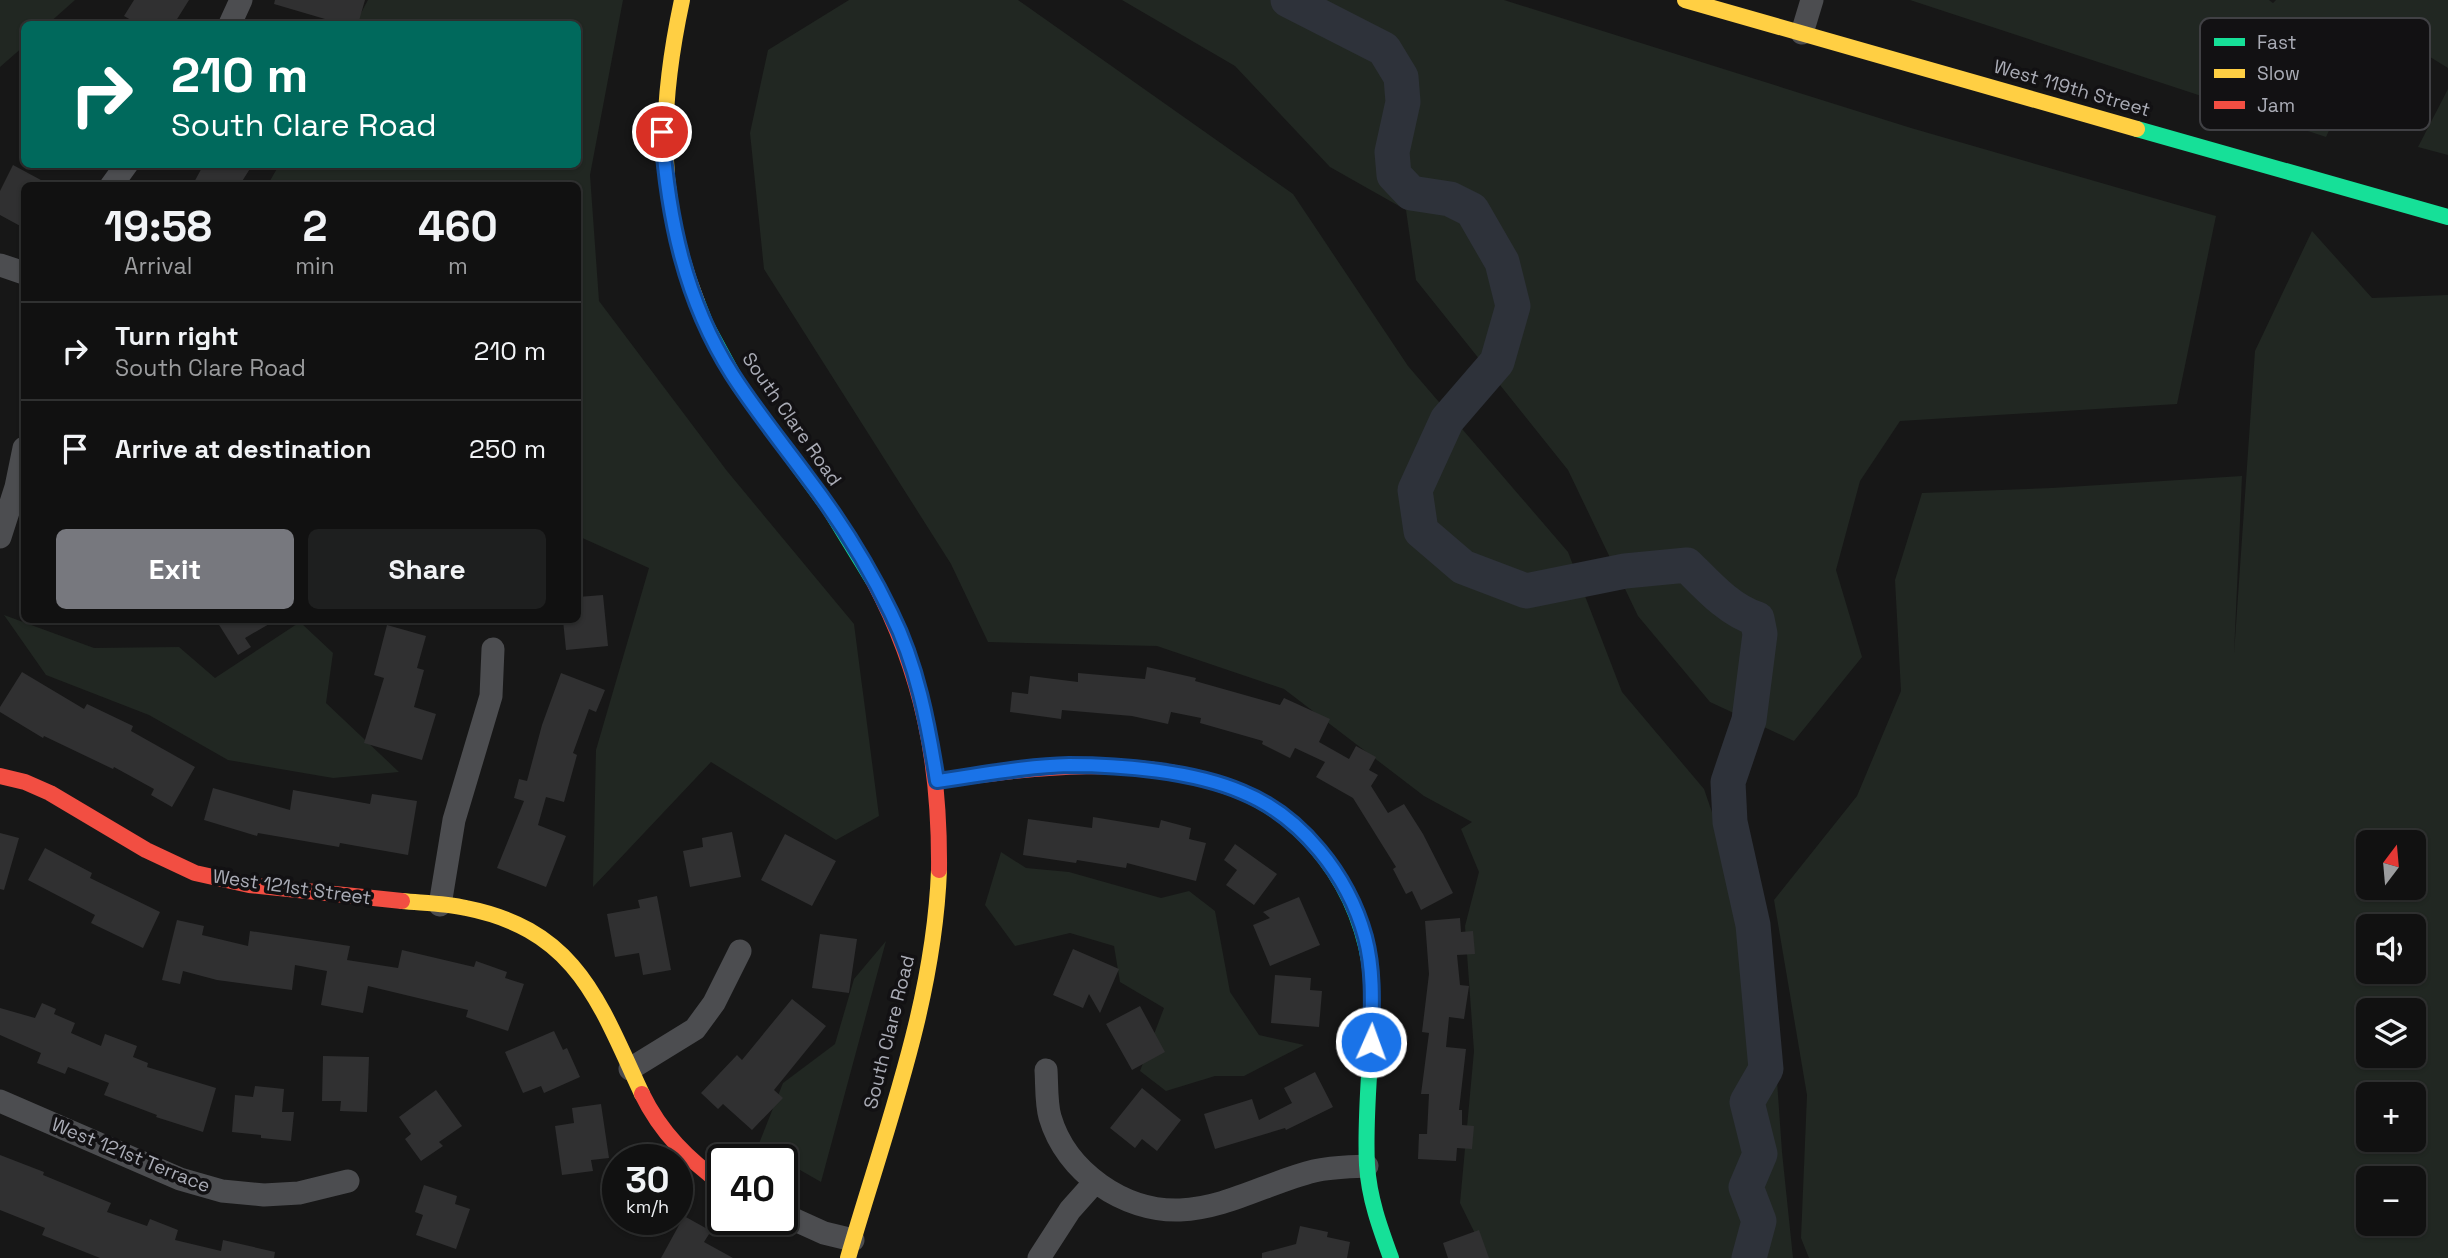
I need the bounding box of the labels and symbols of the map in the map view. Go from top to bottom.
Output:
legend [2200,18,2430,130]
text: Fast [2257,30,2297,55]
street label: West 119th Street [1991,54,2153,122]
text: Slow [2257,61,2300,86]
text: Jam [2257,93,2295,118]
pin [632,102,692,162]
street label: South Clare Road [737,347,847,491]
north arrow [2356,830,2426,900]
street label: West 121st Street [211,863,373,911]
street label: South Clare Road [858,952,920,1112]
position arrow [1334,1005,1408,1079]
street label: West 121st Terrace [48,1112,214,1198]
speed limit sign: 40 [707,1144,798,1235]

